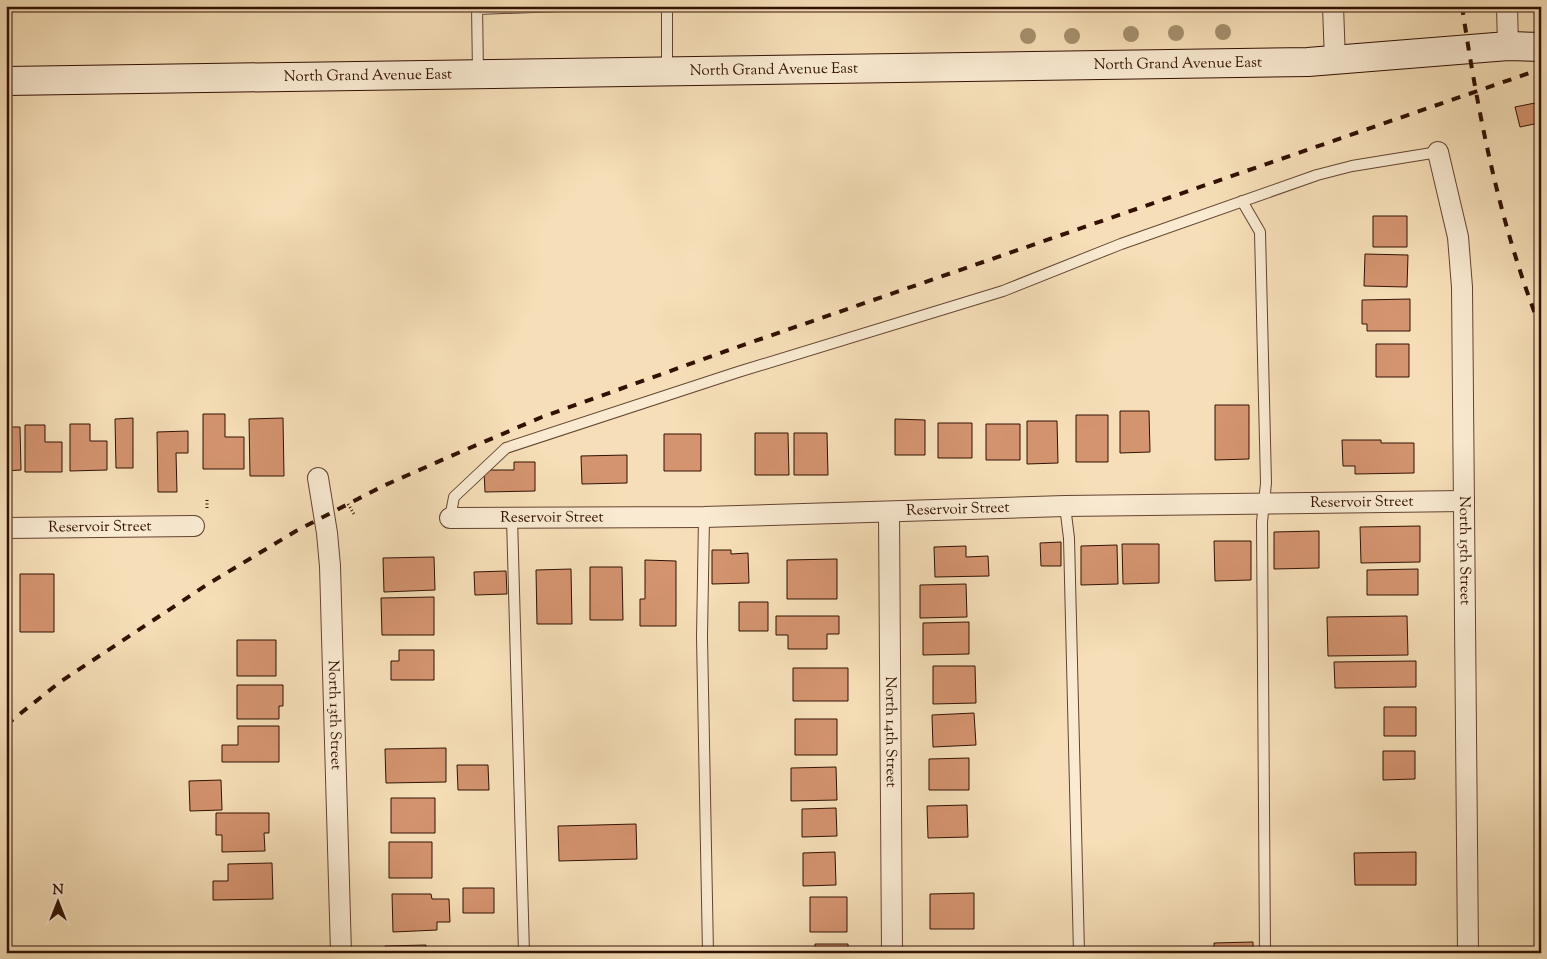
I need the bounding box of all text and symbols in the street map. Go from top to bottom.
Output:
street label: North Grand Avenue East [1094,52,1262,76]
street label: North Grand Avenue East [690,58,858,82]
street label: North Grand Avenue East [284,64,452,87]
street label: Reservoir Street [1310,491,1414,513]
street label: North 15th Street [1453,496,1475,605]
street label: Reservoir Street [906,497,1010,521]
street label: Reservoir Street [500,507,604,528]
street label: Reservoir Street [48,516,152,538]
street label: North 13th Street [322,660,346,770]
street label: North 14th Street [880,676,901,788]
north arrow [32,876,82,926]
text: N [52,881,64,901]

